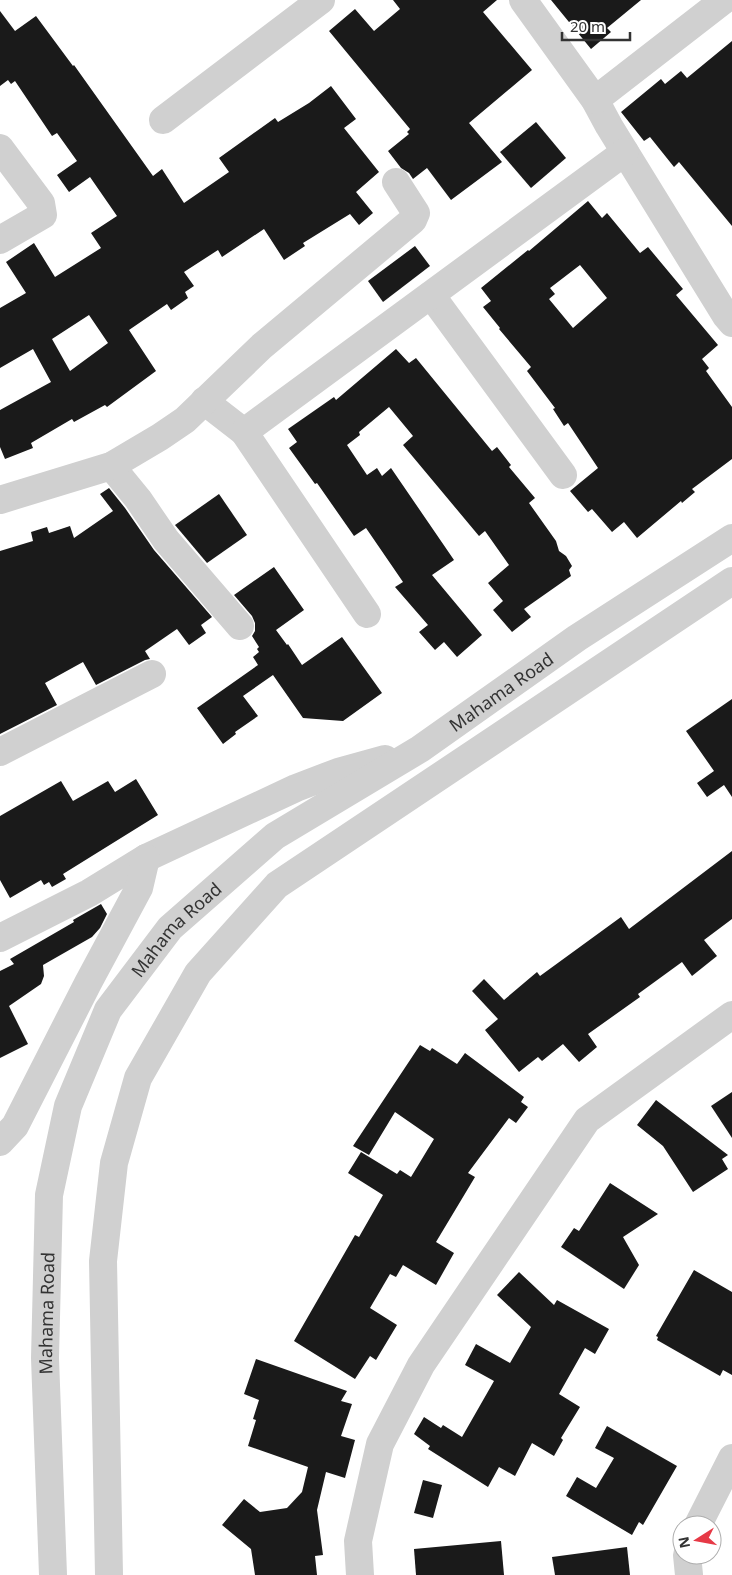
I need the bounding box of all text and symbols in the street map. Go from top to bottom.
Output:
scale bar [562,10,630,42]
text: 20 m [570,16,605,36]
street label: Mahama Road [444,646,558,737]
street label: Mahama Road [125,877,226,982]
street label: Mahama Road [33,1252,60,1375]
north arrow [672,1515,722,1565]
text: N [673,1535,694,1550]

